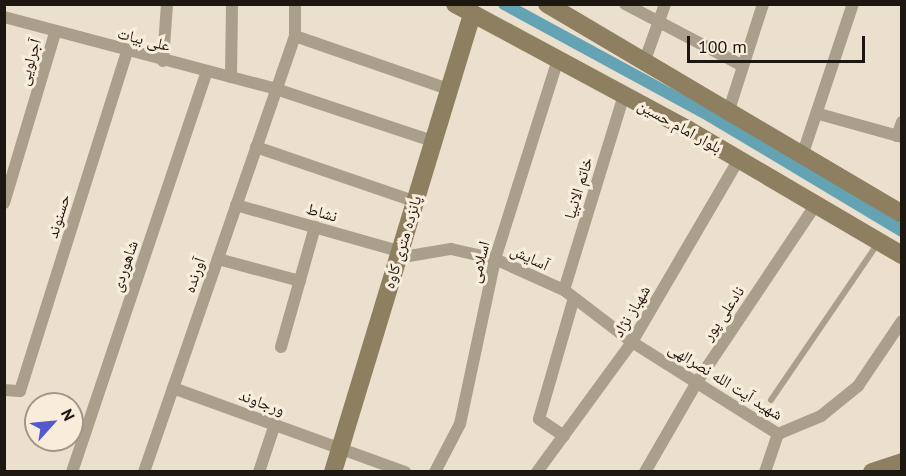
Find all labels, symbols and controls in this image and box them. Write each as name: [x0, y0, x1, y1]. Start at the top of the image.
street label: علی بیات: [116, 23, 172, 55]
scale bar: [690, 24, 868, 62]
text: 100 m: [698, 35, 747, 58]
street label: آجرلویی: [13, 36, 45, 88]
street label: بلوار امام حسین: [635, 95, 725, 157]
street label: خاتم الانبیا: [560, 155, 596, 221]
street label: حسنوند: [42, 192, 74, 240]
street label: پانزده متری کاوه: [379, 193, 425, 291]
street label: نشاط: [304, 198, 340, 226]
street label: شاهوردی: [106, 238, 142, 294]
street label: اسلامی: [465, 239, 493, 285]
street label: آسایش: [508, 240, 552, 274]
street label: آورنده: [179, 255, 209, 295]
street label: شهباز نژاد: [608, 282, 654, 340]
street label: نادعلی پور: [698, 282, 748, 344]
street label: شهید آیت الله نصرالهی: [665, 338, 787, 424]
street label: ورجاوند: [236, 385, 288, 419]
north arrow: [24, 392, 84, 452]
text: N: [57, 406, 80, 424]

